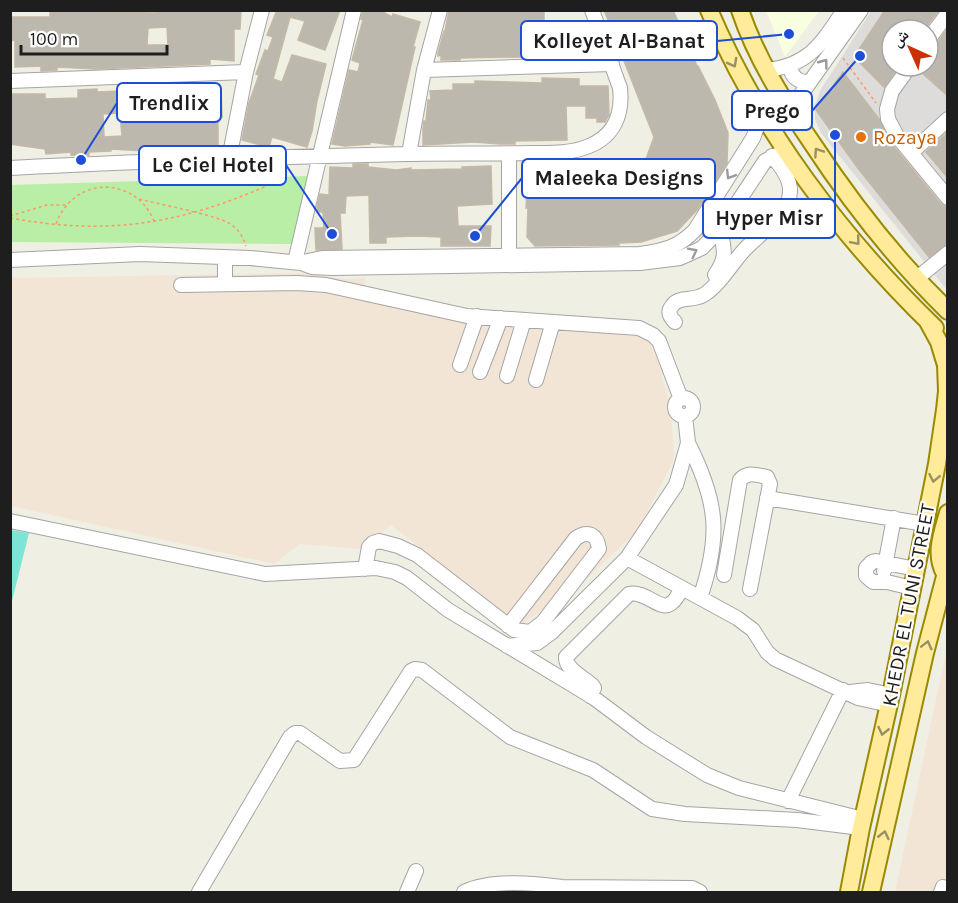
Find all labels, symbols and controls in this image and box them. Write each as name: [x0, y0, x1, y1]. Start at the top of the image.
scale bar: [21, 18, 166, 56]
north arrow: [880, 18, 940, 78]
callout: Kolleyet Al-Banat: [521, 21, 717, 60]
text: ش: [887, 25, 912, 50]
text: 100 m: [30, 28, 78, 50]
text: Kolleyet Al-Banat: [533, 29, 705, 53]
one-way arrow: [726, 57, 738, 68]
one-way arrow: [817, 59, 828, 70]
callout: Trendlix: [117, 83, 221, 122]
text: Trendlix: [129, 91, 209, 115]
callout: Prego: [732, 91, 812, 130]
text: Prego: [744, 99, 800, 123]
place label: Rozaya: [873, 126, 937, 149]
marker: Rozaya: [854, 130, 868, 144]
callout: Le Ciel Hotel: [139, 146, 286, 185]
one-way arrow: [813, 148, 825, 158]
text: Le Ciel Hotel: [152, 153, 274, 177]
callout: Maleeka Designs: [522, 159, 715, 198]
text: Maleeka Designs: [534, 166, 704, 190]
one-way arrow: [725, 169, 737, 179]
callout: Hyper Misr: [703, 199, 835, 238]
text: Hyper Misr: [715, 206, 823, 230]
one-way arrow: [848, 234, 859, 245]
one-way arrow: [687, 248, 697, 259]
one-way arrow: [928, 473, 941, 483]
street label: KHEDR EL TUNI STREET: [878, 502, 939, 709]
one-way arrow: [919, 640, 932, 650]
one-way arrow: [877, 726, 890, 736]
one-way arrow: [877, 831, 890, 841]

